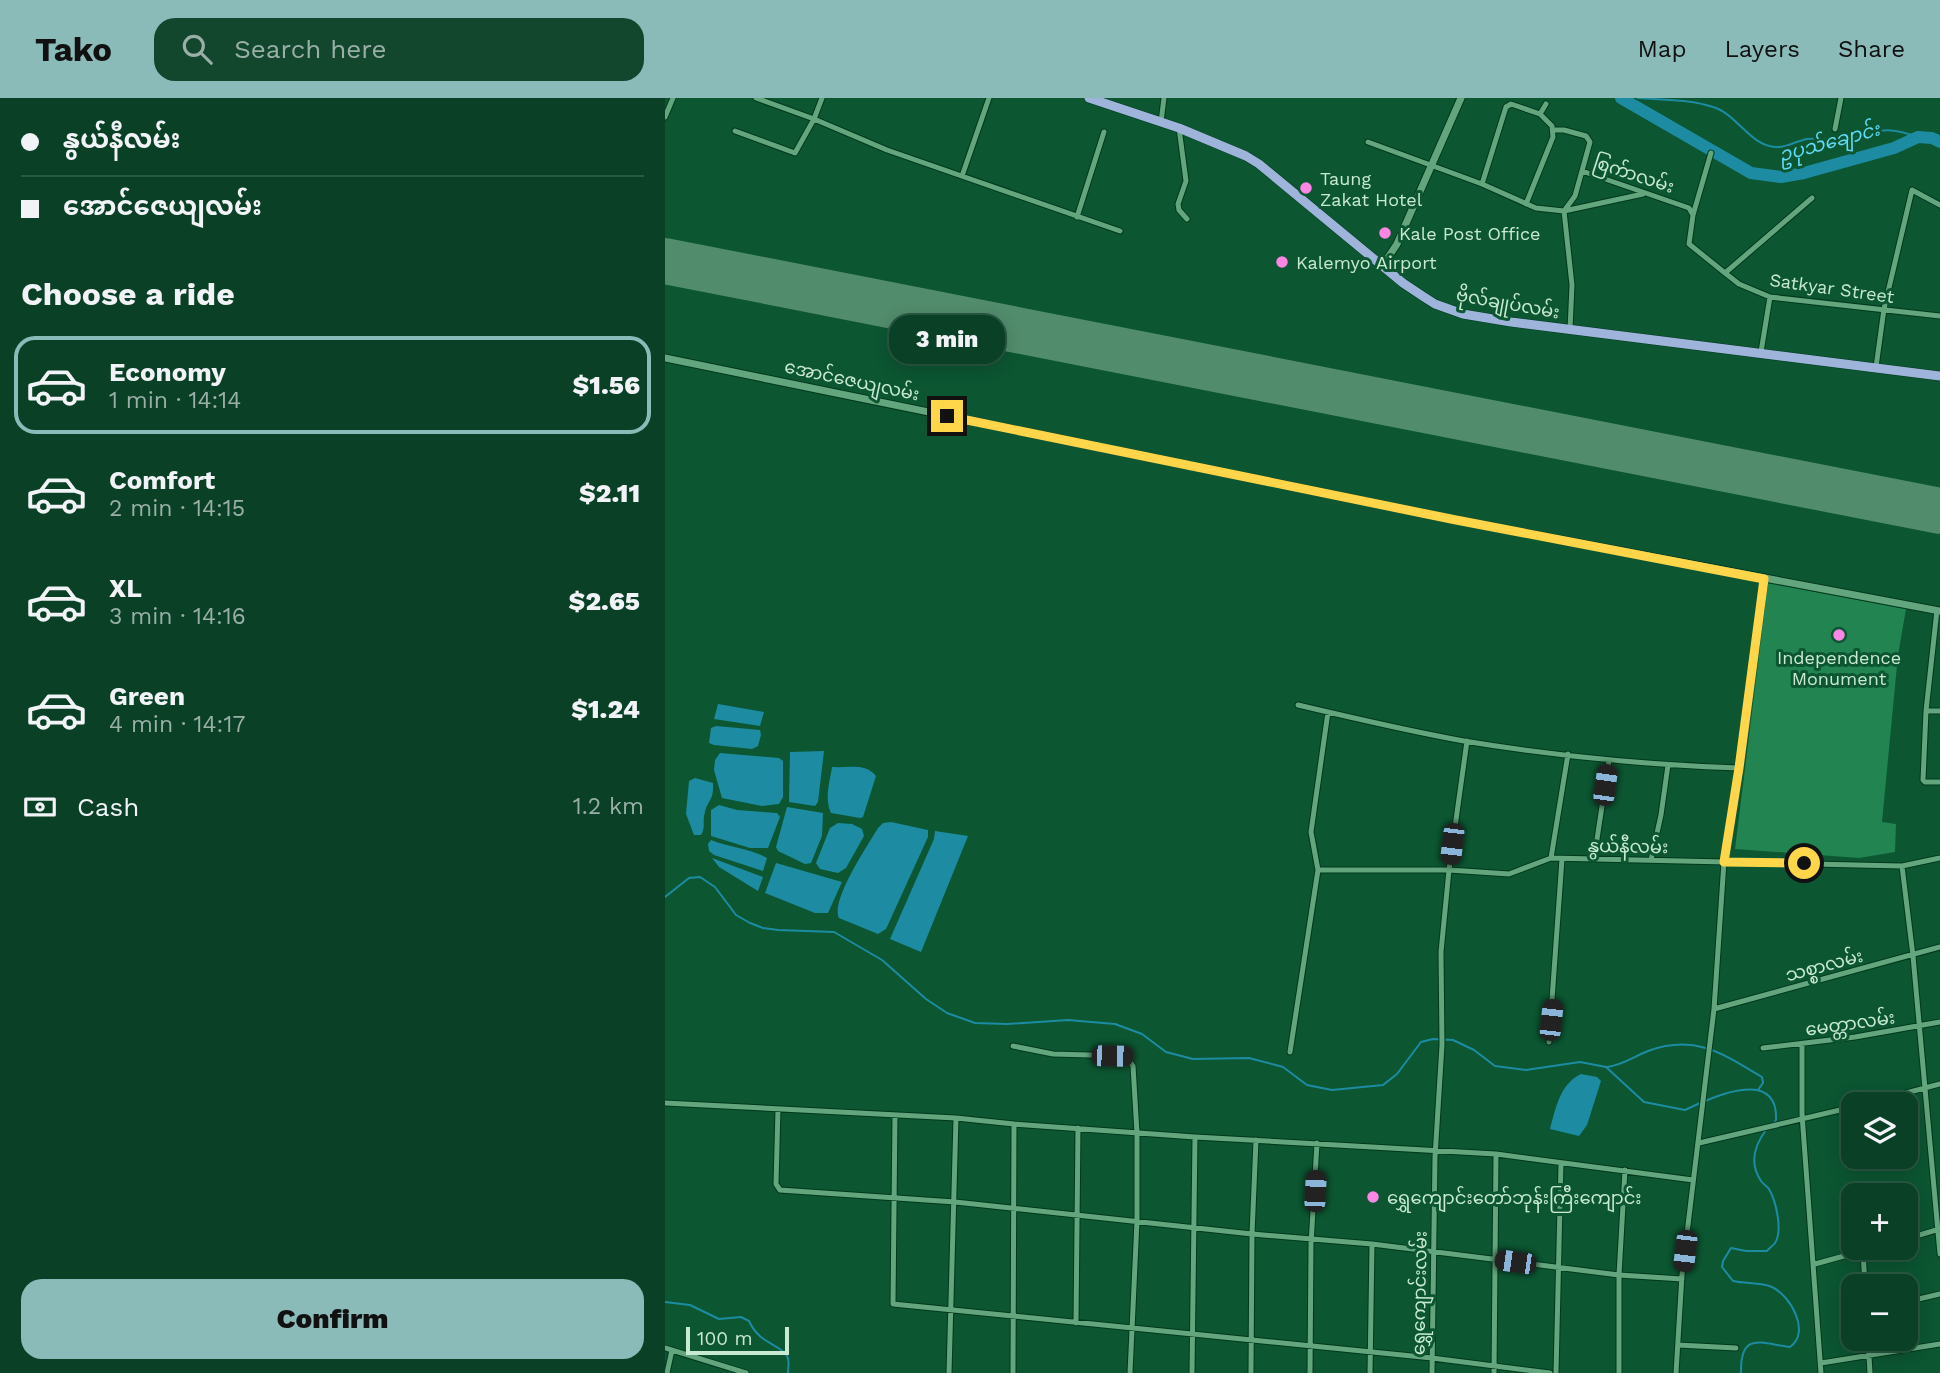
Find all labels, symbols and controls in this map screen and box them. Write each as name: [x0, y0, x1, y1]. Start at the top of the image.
search box: [154, 18, 644, 81]
text: Tako: [35, 30, 112, 69]
icon: search: [178, 30, 216, 68]
text: Search here: [234, 34, 387, 64]
text: Map: [1638, 35, 1686, 63]
text: Layers: [1724, 35, 1800, 63]
text: Share: [1838, 35, 1905, 63]
water label: ဥပုသ်ချောင်း: [1775, 115, 1885, 170]
text: နွယ်နီလမ်း: [63, 124, 181, 154]
street label: စြက်ာလမ်း: [1590, 149, 1677, 202]
place label: Taung Zakat Hotel: [1320, 168, 1423, 210]
marker: Taung Zakat Hotel: [1298, 180, 1314, 196]
text: အောင်ဇေယျလမ်း: [63, 191, 262, 221]
place label: Kale Post Office: [1399, 223, 1540, 244]
marker: Kale Post Office: [1377, 225, 1393, 241]
place label: Kalemyo Airport: [1296, 252, 1437, 273]
marker: Kalemyo Airport: [1274, 254, 1290, 270]
street label: Satkyar Street: [1768, 269, 1896, 307]
text: Choose a ride: [21, 275, 235, 313]
street label: ဗိုလ်ချုပ်လမ်း: [1454, 281, 1562, 327]
callout: 3 min: [889, 314, 1005, 364]
text: 3 min: [916, 326, 978, 353]
icon: car: [25, 354, 88, 417]
street label: အောင်ဇေယျလမ်း: [782, 354, 922, 409]
text: Economy: [109, 357, 226, 387]
text: $1.56: [573, 370, 640, 400]
text: 1 min · 14:14: [109, 387, 241, 414]
route end: [931, 400, 963, 432]
icon: car: [25, 462, 88, 525]
text: Comfort: [109, 465, 215, 495]
text: $2.11: [579, 478, 640, 508]
text: 2 min · 14:15: [109, 495, 245, 522]
icon: car: [25, 570, 88, 633]
text: XL: [109, 573, 142, 603]
text: $2.65: [569, 586, 640, 616]
text: 3 min · 14:16: [109, 603, 246, 630]
marker: Independence Monument: [1831, 627, 1847, 643]
place label: Independence Monument: [1777, 647, 1901, 689]
icon: car: [25, 678, 88, 741]
text: Green: [109, 681, 185, 711]
text: $1.24: [571, 694, 640, 724]
text: 4 min · 14:17: [109, 711, 245, 738]
car: [1592, 763, 1619, 807]
icon: cash: [21, 788, 59, 826]
text: Cash: [77, 792, 139, 822]
text: 1.2 km: [573, 793, 644, 820]
car: [1440, 822, 1465, 866]
street label: နွယ်နီလမ်း: [1587, 832, 1669, 862]
route start: [1788, 847, 1820, 879]
street label: သစ္စာလမ်း: [1782, 943, 1866, 991]
car: [1539, 998, 1564, 1042]
street label: မေတ္တာလမ်း: [1804, 1004, 1897, 1045]
car: [1091, 1045, 1134, 1067]
map controls: [1841, 1092, 1918, 1351]
button: layers: [1841, 1092, 1918, 1169]
car: [1304, 1169, 1327, 1213]
button: +: [1841, 1183, 1918, 1260]
place label: ရွှေကျောင်းတော်ဘုန်းကြီးကျောင်း: [1387, 1184, 1642, 1213]
marker: ရွှေကျောင်းတော်ဘုန်းကြီးကျောင်း: [1365, 1189, 1381, 1205]
car: [1673, 1229, 1698, 1273]
street label: ရွှေကျောင်းလမ်း: [1405, 1231, 1436, 1355]
car: [1493, 1249, 1538, 1275]
button: −: [1841, 1274, 1918, 1351]
button: Confirm: [21, 1279, 644, 1359]
scale bar: [686, 1324, 789, 1356]
text: 100 m: [697, 1327, 753, 1350]

